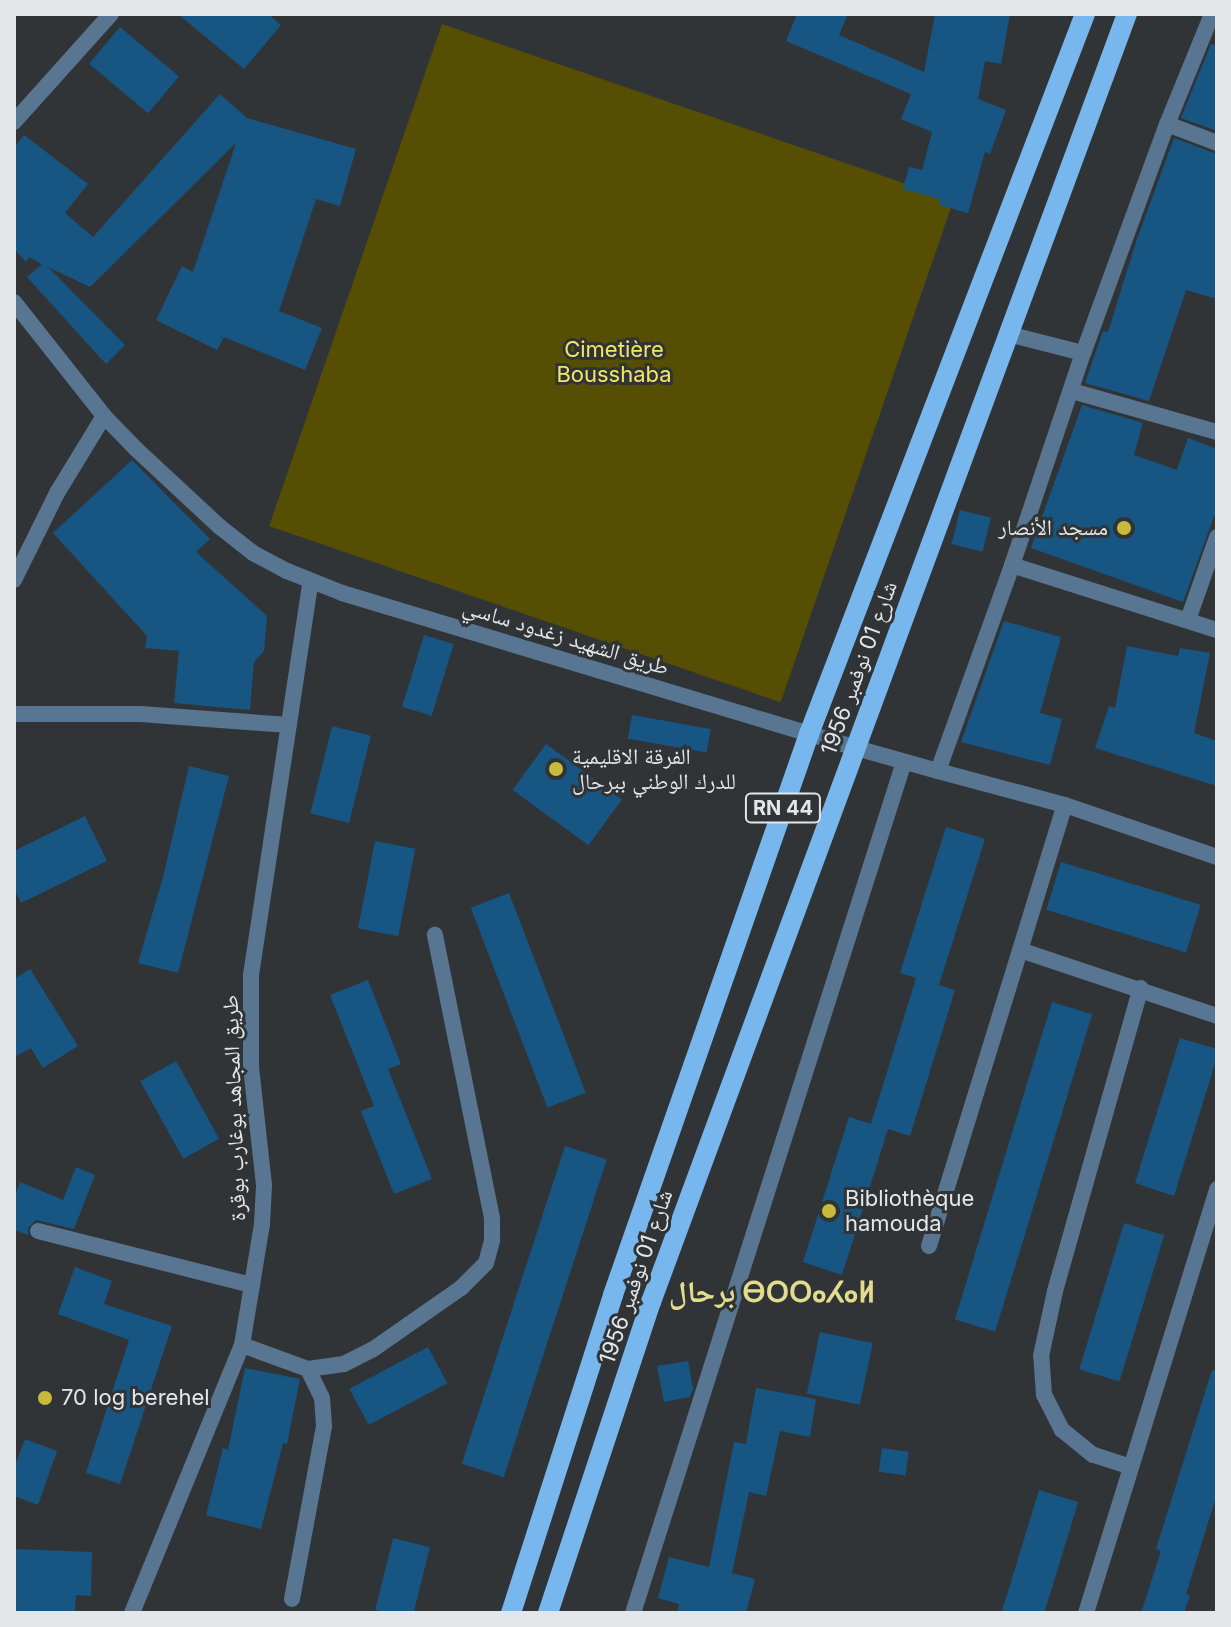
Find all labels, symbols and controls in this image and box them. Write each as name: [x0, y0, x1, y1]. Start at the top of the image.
park label: Cimetière Bousshaba: [556, 336, 672, 388]
place label: مسجد الأنصار: [998, 515, 1108, 541]
marker: مسجد الأنصار: [1115, 519, 1133, 537]
street label: شارع 01 نوفمبر 1956: [815, 578, 903, 758]
street label: طريق الشهيد زغدود ساسي: [460, 593, 672, 681]
place label: الفرقة الاقليمية للدرك الوطني ببرحال: [572, 743, 736, 794]
marker: الفرقة الاقليمية للدرك الوطني ببرحال: [547, 760, 565, 778]
road number: RN 44: [743, 792, 823, 824]
street label: طريق المجاهد بوغارب بوقرة: [217, 994, 251, 1222]
place label: Bibliothèque hamouda: [845, 1185, 974, 1236]
street label: شارع 01 نوفمبر 1956: [594, 1186, 678, 1368]
marker: Bibliothèque hamouda: [820, 1202, 838, 1220]
district label: برحال ⴱⵔⵔⴰⵃⴰⵍ: [669, 1273, 875, 1309]
place label: 70 log berehel: [61, 1385, 210, 1411]
marker: 70 log berehel: [36, 1389, 54, 1407]

